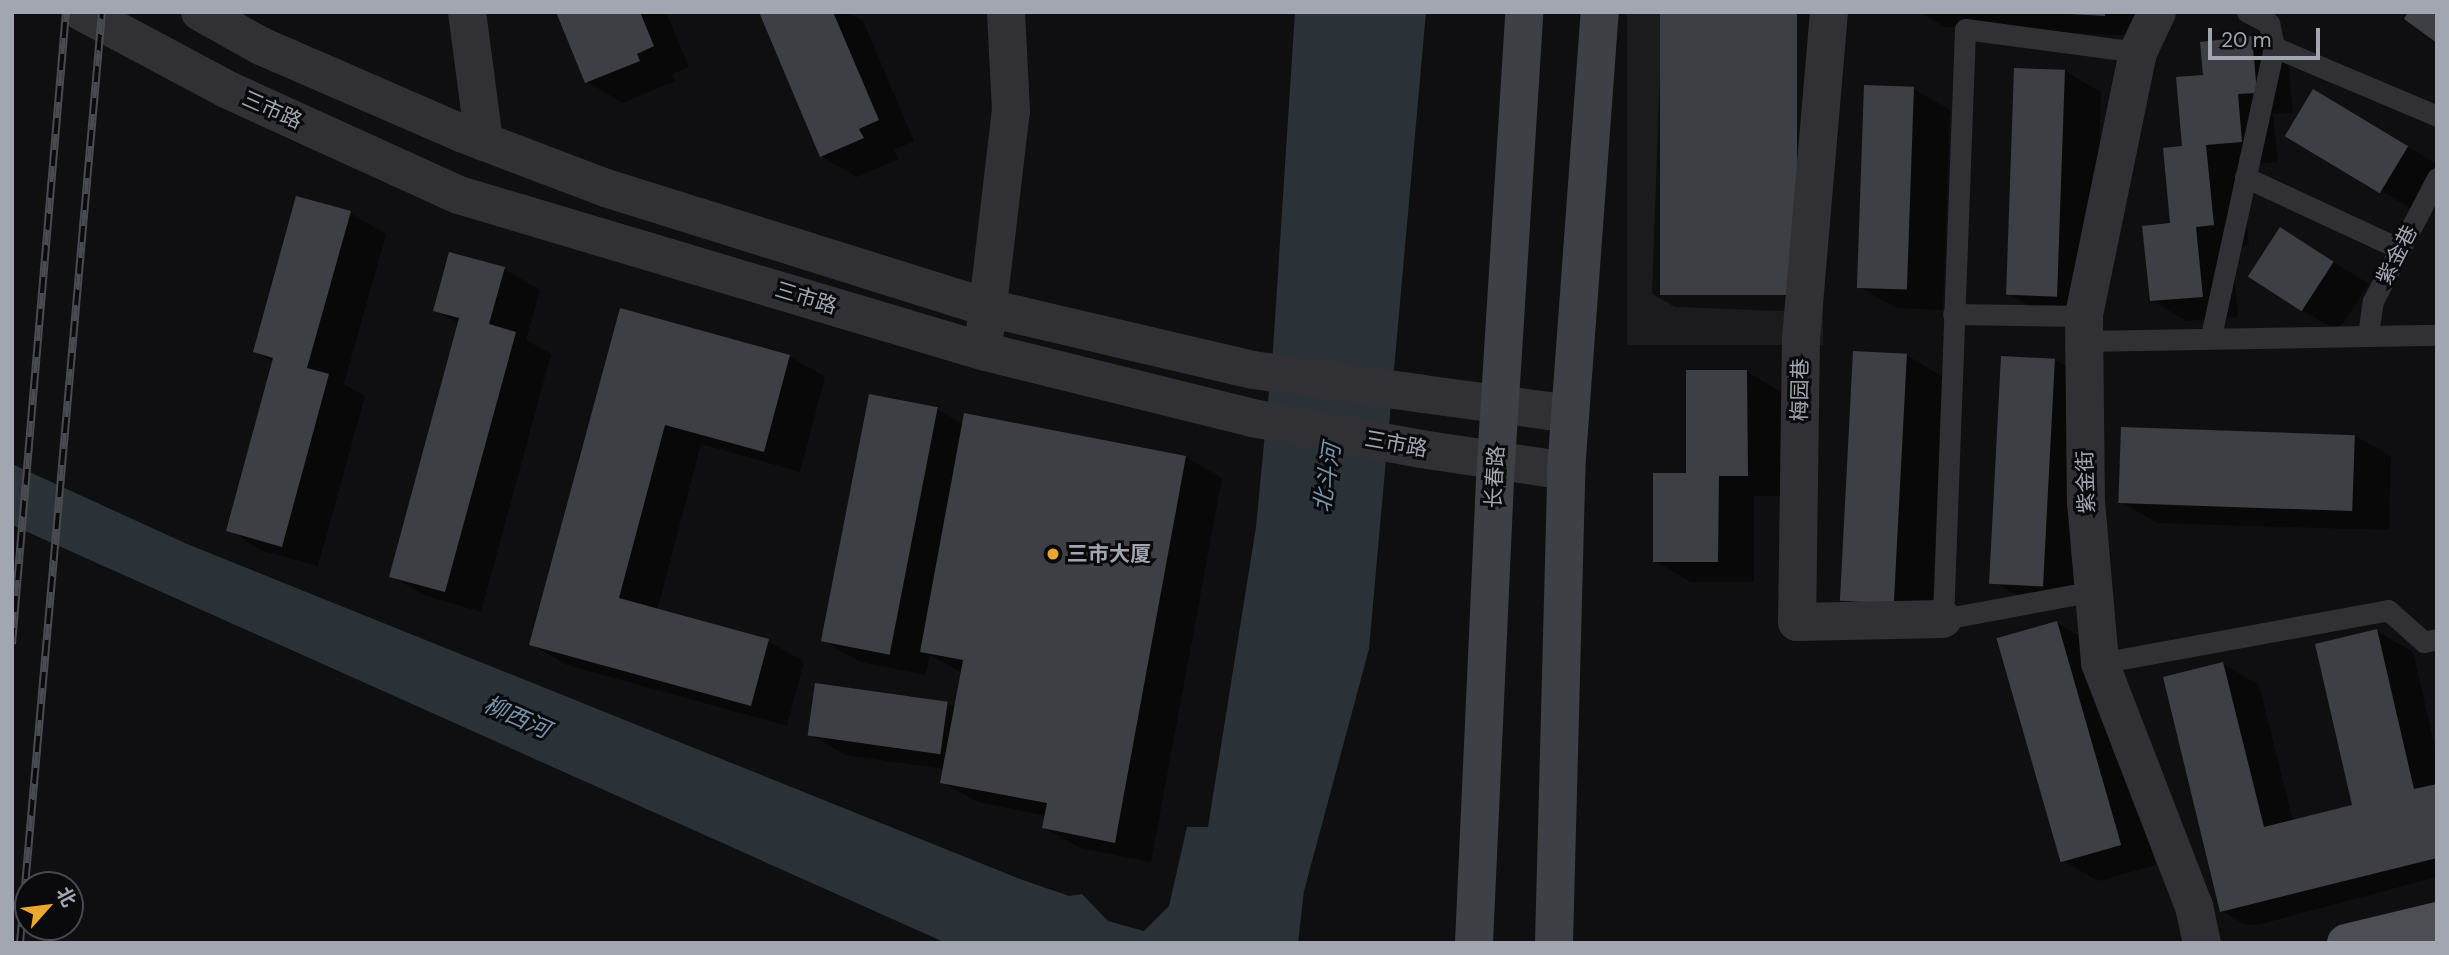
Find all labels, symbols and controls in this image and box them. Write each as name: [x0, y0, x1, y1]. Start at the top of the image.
scale bar: [2211, 14, 2323, 58]
text: 20 m: [2221, 26, 2272, 54]
street label: 三市路: [238, 86, 306, 134]
street label: 紫金巷: [2371, 221, 2423, 289]
street label: 三市路: [772, 277, 840, 319]
street label: 梅园巷: [1787, 358, 1813, 422]
street label: 三市路: [1363, 426, 1429, 462]
water label: 北斗河: [1308, 442, 1346, 514]
street label: 长春路: [1481, 445, 1509, 509]
street label: 紫金街: [2072, 450, 2100, 514]
place label: 三市大厦: [1067, 541, 1151, 567]
marker: 三市大厦: [1045, 546, 1061, 562]
water label: 柳西河: [480, 690, 554, 744]
north arrow: [14, 871, 84, 941]
text: 北: [51, 883, 82, 911]

